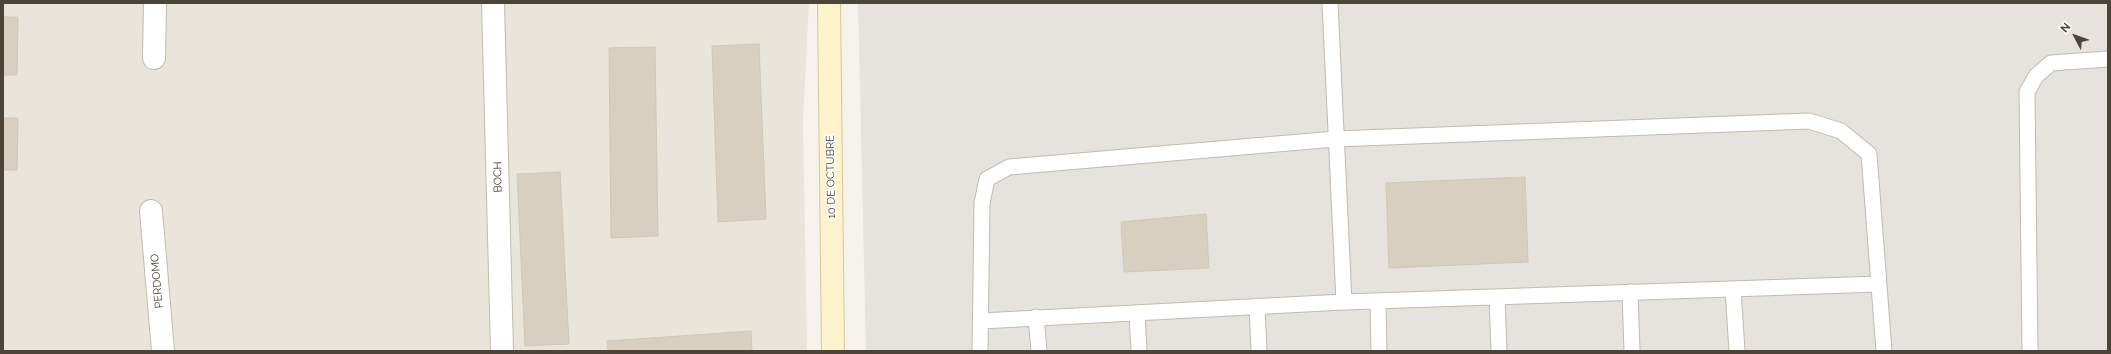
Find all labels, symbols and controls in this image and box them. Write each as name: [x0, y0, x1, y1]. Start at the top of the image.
north arrow: [2055, 16, 2095, 56]
text: N: [2058, 20, 2073, 35]
street label: 10 DE OCTUBRE: [824, 135, 838, 219]
street label: BOCH: [491, 161, 505, 193]
street label: PERDOMO: [148, 253, 166, 309]

